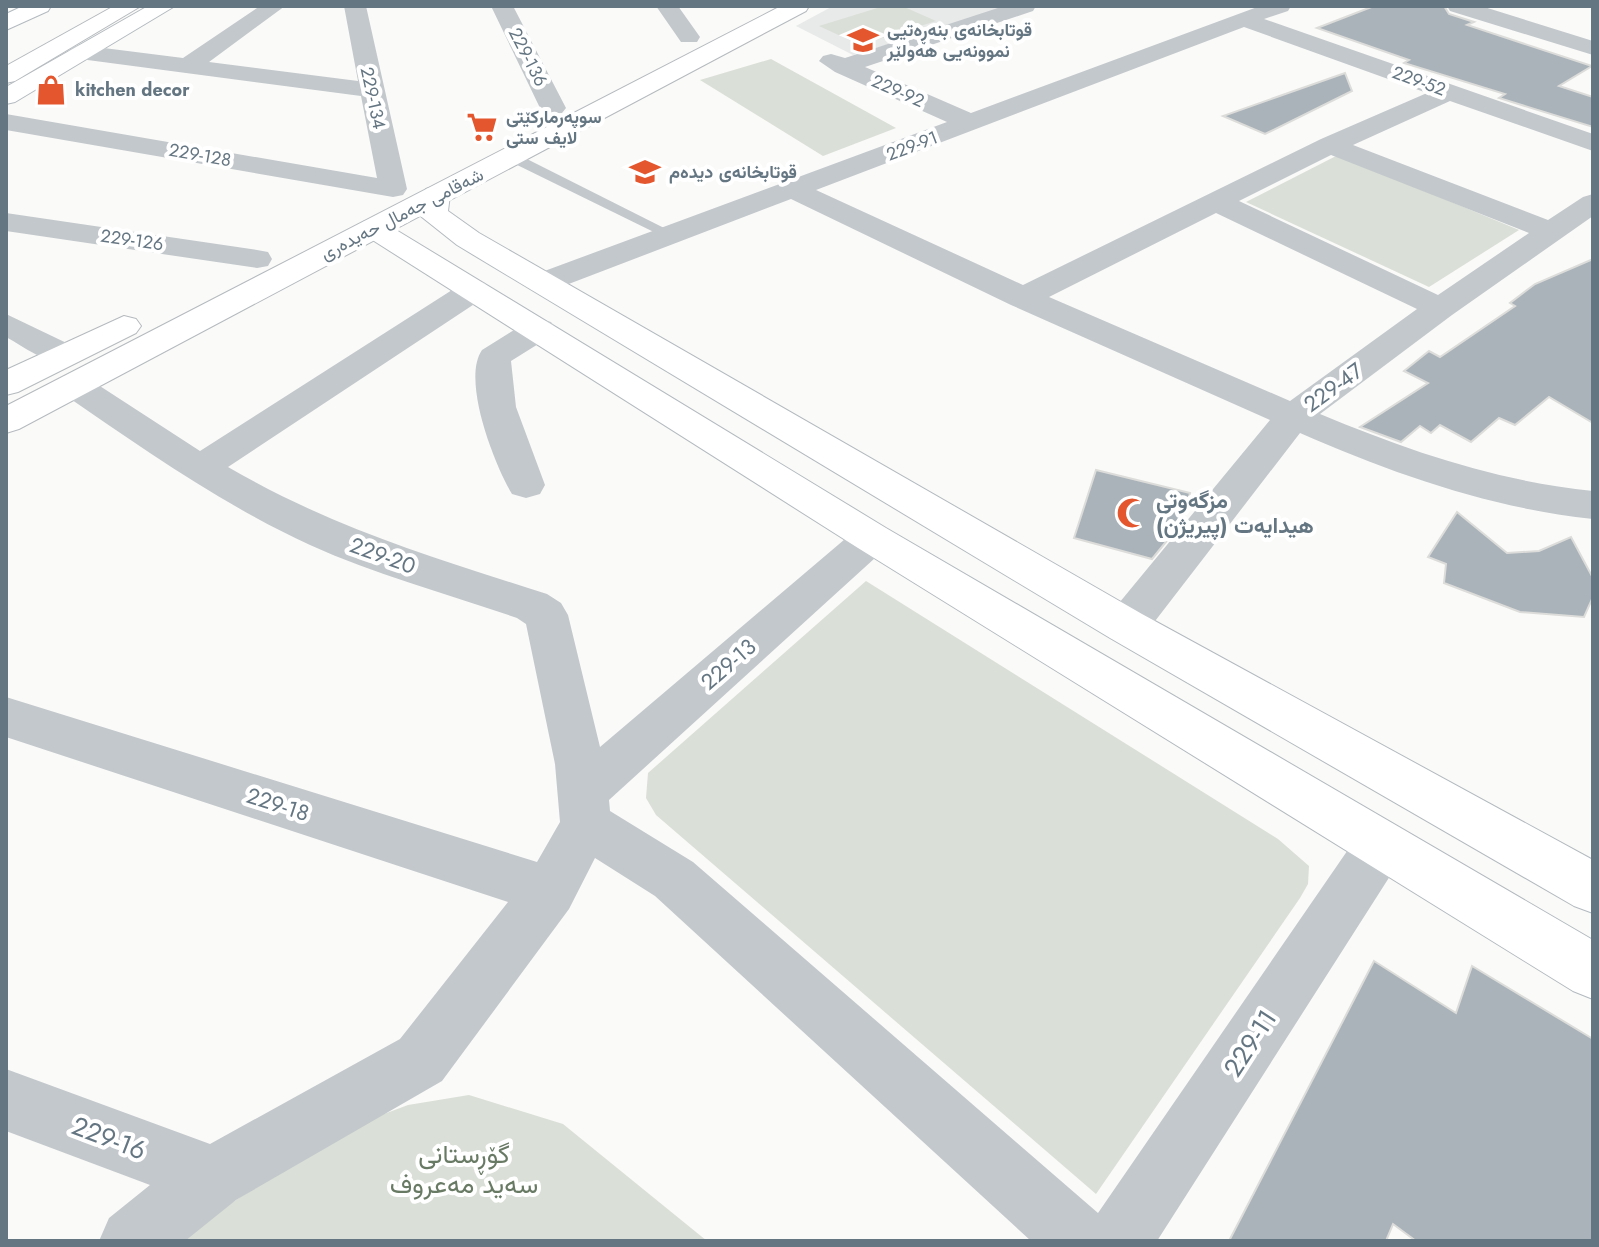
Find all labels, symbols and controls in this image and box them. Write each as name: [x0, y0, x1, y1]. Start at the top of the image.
place label: قوتابخانەی بنەڕەتیی نموونەیی هەولێر: [886, 17, 1032, 64]
street label: 229-136: [502, 23, 554, 91]
school or university icon: قوتابخانەی بنەڕەتیی نموونەیی هەولێر: [846, 23, 880, 57]
street label: 229-52: [1389, 59, 1449, 103]
street label: 229-134: [354, 64, 392, 132]
street label: 229-92: [867, 68, 929, 114]
shop icon: kitchen decor: [34, 73, 68, 107]
place label: kitchen decor: [75, 77, 190, 103]
place label: سوپەرمارکێتی لایف ستی: [506, 104, 602, 151]
supermarket icon: سوپەرمارکێتی لایف ستی: [465, 110, 499, 144]
street label: 229-91: [883, 124, 941, 168]
street label: 229-128: [167, 137, 233, 173]
school or university icon: قوتابخانەی دیدەم: [628, 155, 662, 189]
place label: قوتابخانەی دیدەم: [669, 159, 797, 185]
street label: شەقامی جەمال حەیدەری: [316, 162, 488, 266]
street label: 229-126: [99, 223, 165, 257]
street label: 229-47: [1297, 354, 1370, 420]
place label: مزگه‌وتی هیدایه‌ت (پیریژن): [1156, 484, 1314, 541]
mosque icon: مزگه‌وتی هیدایه‌ت (پیریژن): [1115, 496, 1149, 530]
street label: 229-20: [346, 528, 420, 582]
street label: 229-13: [693, 631, 763, 697]
street label: 229-18: [243, 779, 313, 829]
street label: 229-11: [1214, 1002, 1286, 1084]
street label: 229-16: [66, 1107, 152, 1169]
park label: گۆڕستانی سەید مەعروف: [390, 1135, 538, 1203]

